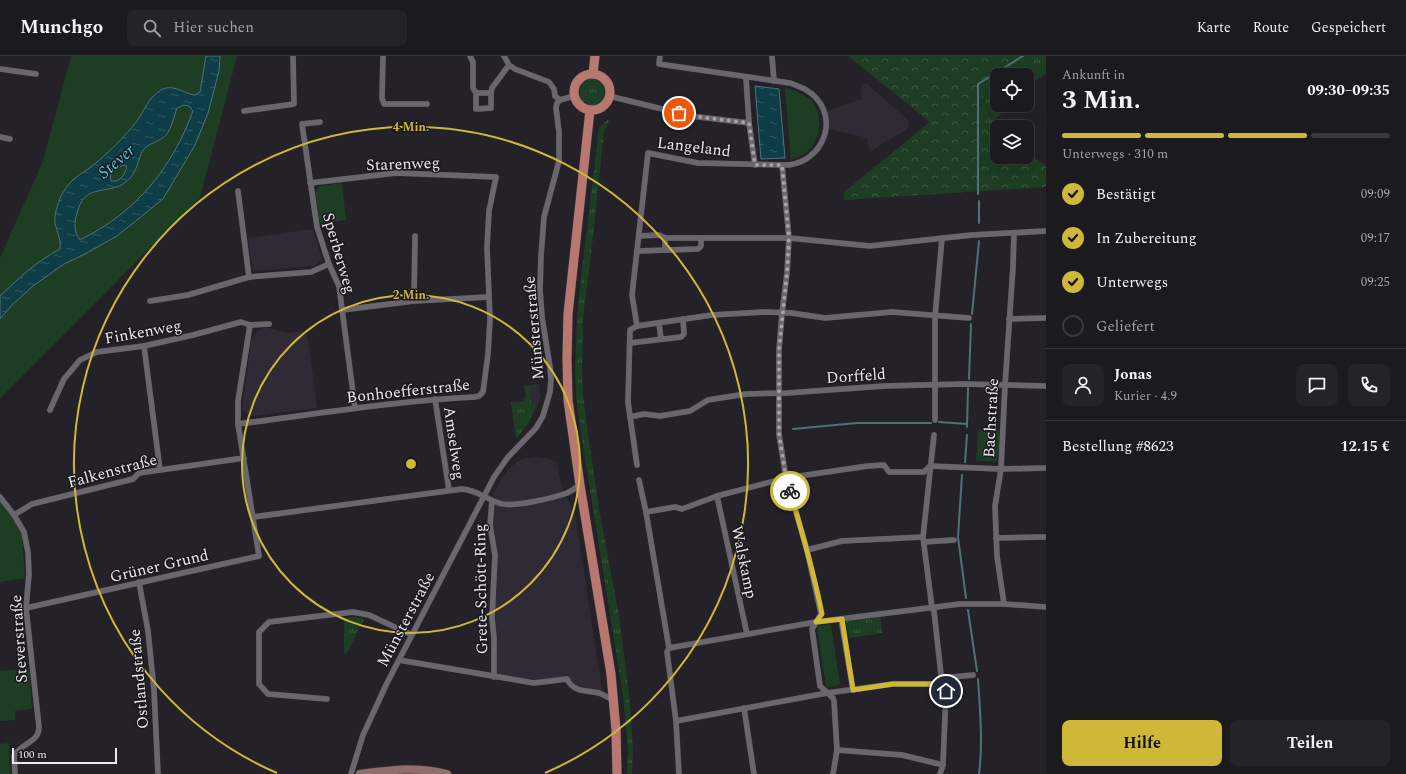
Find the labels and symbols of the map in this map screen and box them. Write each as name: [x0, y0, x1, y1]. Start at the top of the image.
pin: [662, 96, 696, 130]
text: 4 Min.: [393, 118, 429, 137]
street label: Langeland: [656, 131, 732, 163]
water label: Stever: [92, 138, 141, 185]
street label: Starenweg: [366, 151, 440, 177]
street label: Sperberweg: [316, 210, 362, 297]
street label: Münsterstraße: [517, 275, 551, 381]
text: 2 Min.: [393, 286, 429, 305]
street label: Finkenweg: [103, 313, 184, 351]
street label: Dorffeld: [825, 362, 887, 390]
street label: Bonhoefferstraße: [345, 373, 471, 409]
street label: Bachstraße: [977, 378, 1005, 458]
street label: Amselweg: [437, 405, 471, 481]
street label: Falkenstraße: [65, 447, 160, 494]
centre of rings: [404, 457, 418, 471]
courier: [770, 471, 810, 511]
street label: Grete-Schött-Ring: [468, 523, 494, 655]
street label: Walskamp: [725, 523, 763, 601]
street label: Grüner Grund: [107, 543, 211, 589]
street label: Münsterstraße: [371, 568, 441, 671]
street label: Steverstraße: [4, 594, 34, 684]
street label: Ostlandstraße: [123, 628, 155, 730]
pin: [929, 674, 963, 708]
scale bar: [12, 746, 117, 765]

